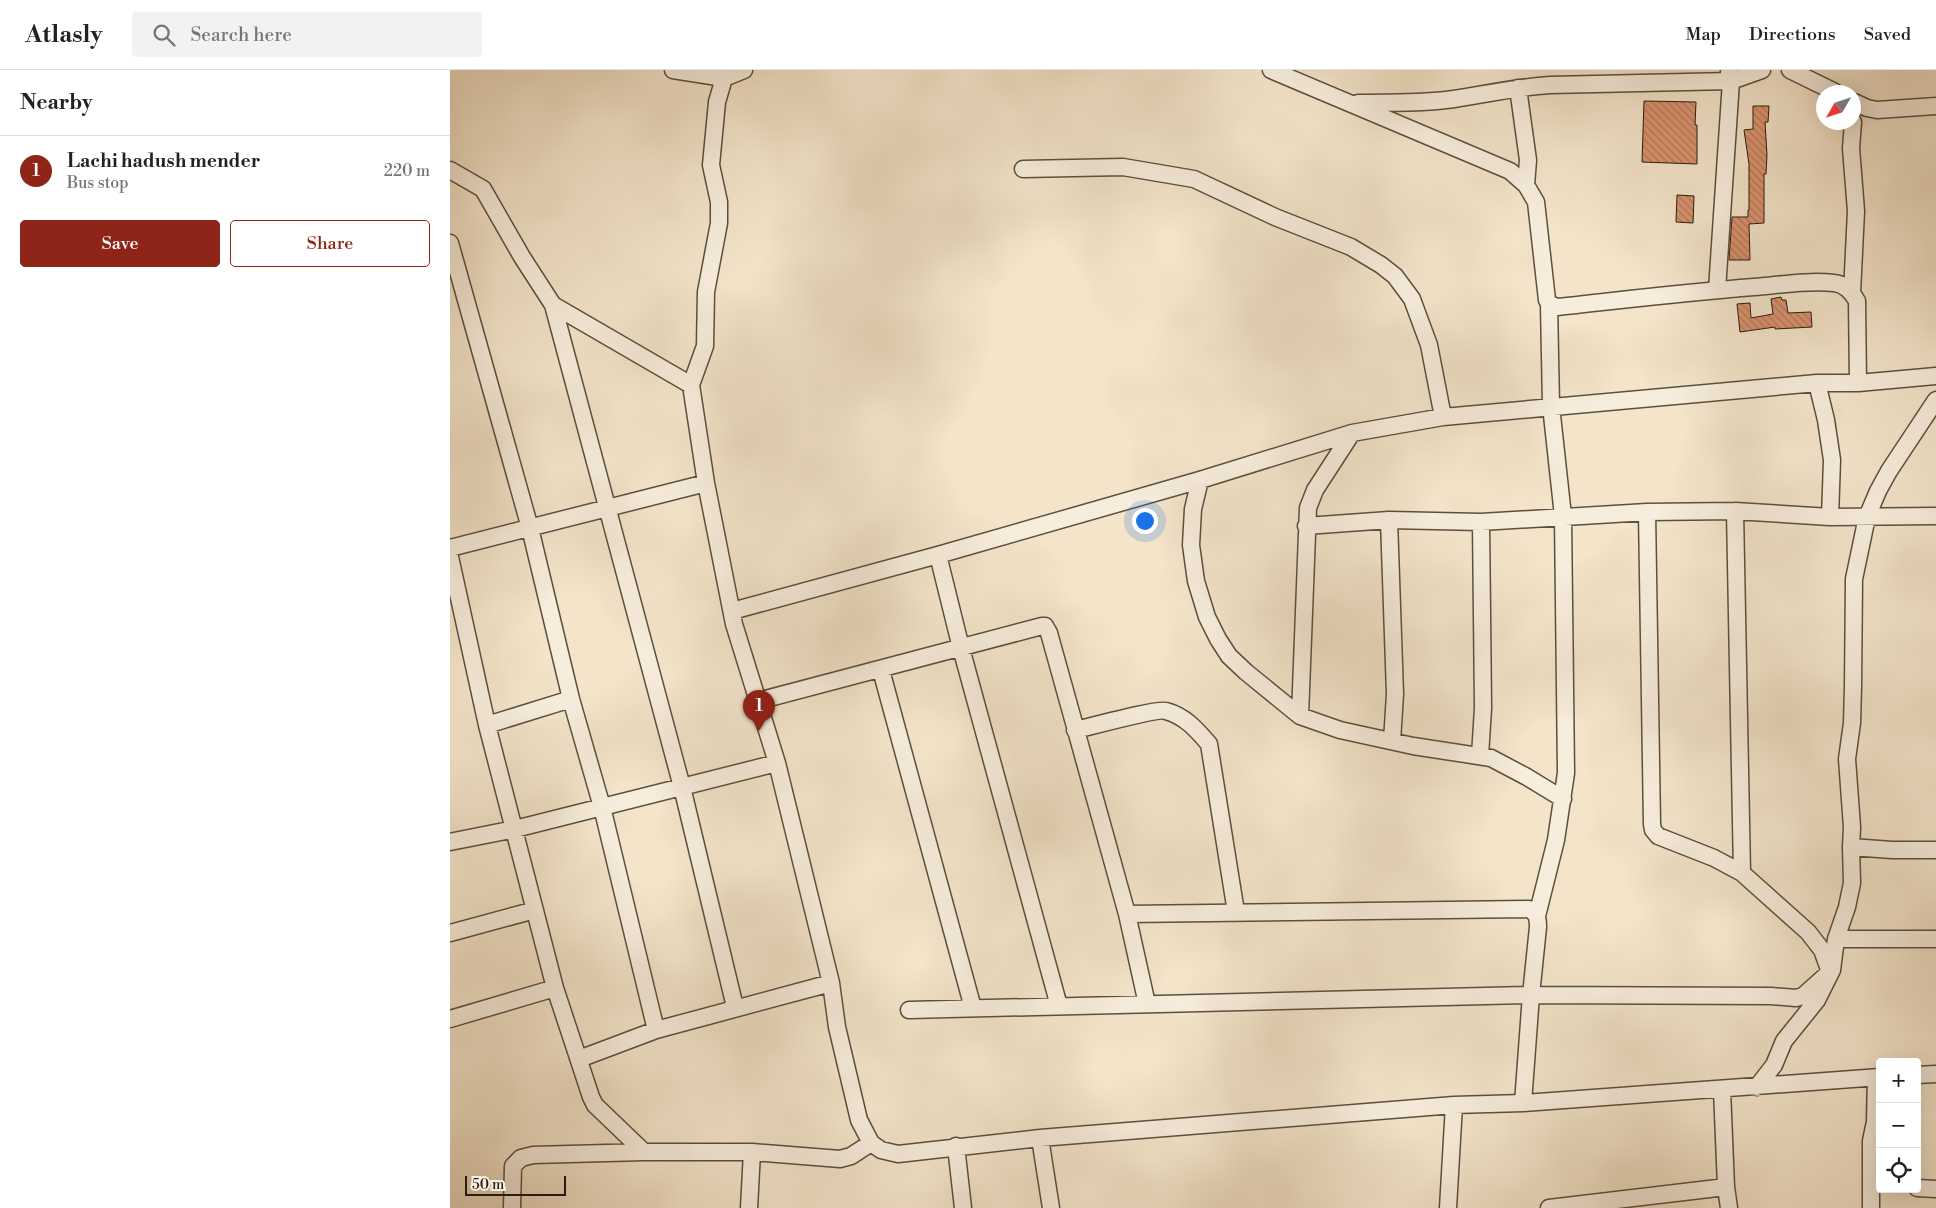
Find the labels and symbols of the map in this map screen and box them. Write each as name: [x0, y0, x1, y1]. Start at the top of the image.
north arrow: [1816, 85, 1861, 130]
your location: [1132, 508, 1158, 534]
pin: 1: [743, 690, 775, 731]
scale bar: [465, 1173, 566, 1196]

